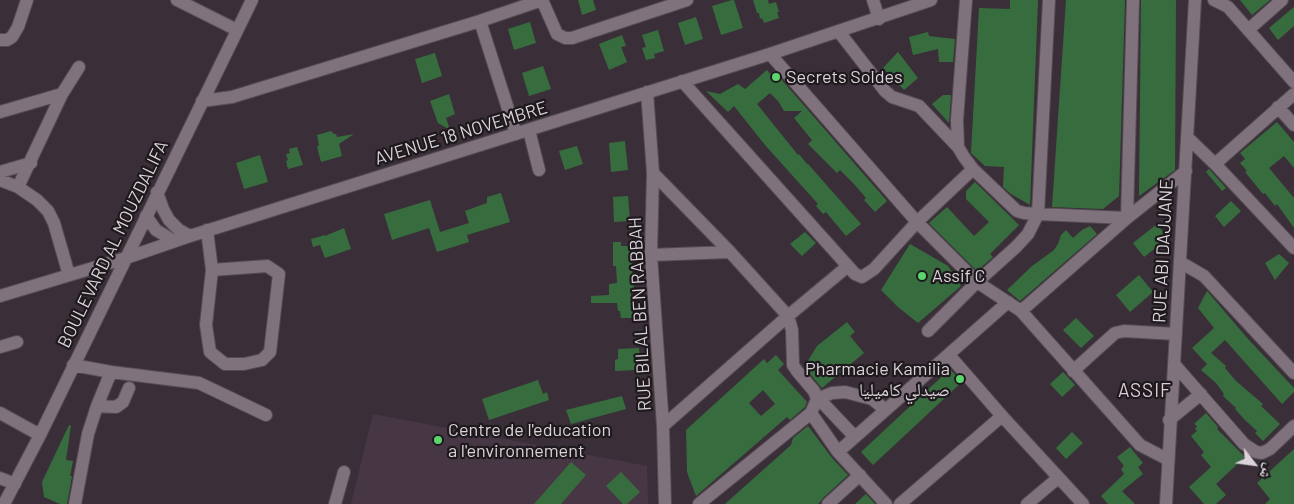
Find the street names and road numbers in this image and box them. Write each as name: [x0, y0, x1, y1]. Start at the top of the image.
street label: AVENUE 18 NOVEMBRE: [372, 96, 550, 170]
street label: BOULEVARD AL MOUZDALIFA: [53, 137, 173, 351]
street label: RUE ABI DAJJANE: [1148, 179, 1178, 323]
street label: RUE BILAL BEN RABBAH: [624, 216, 656, 412]

